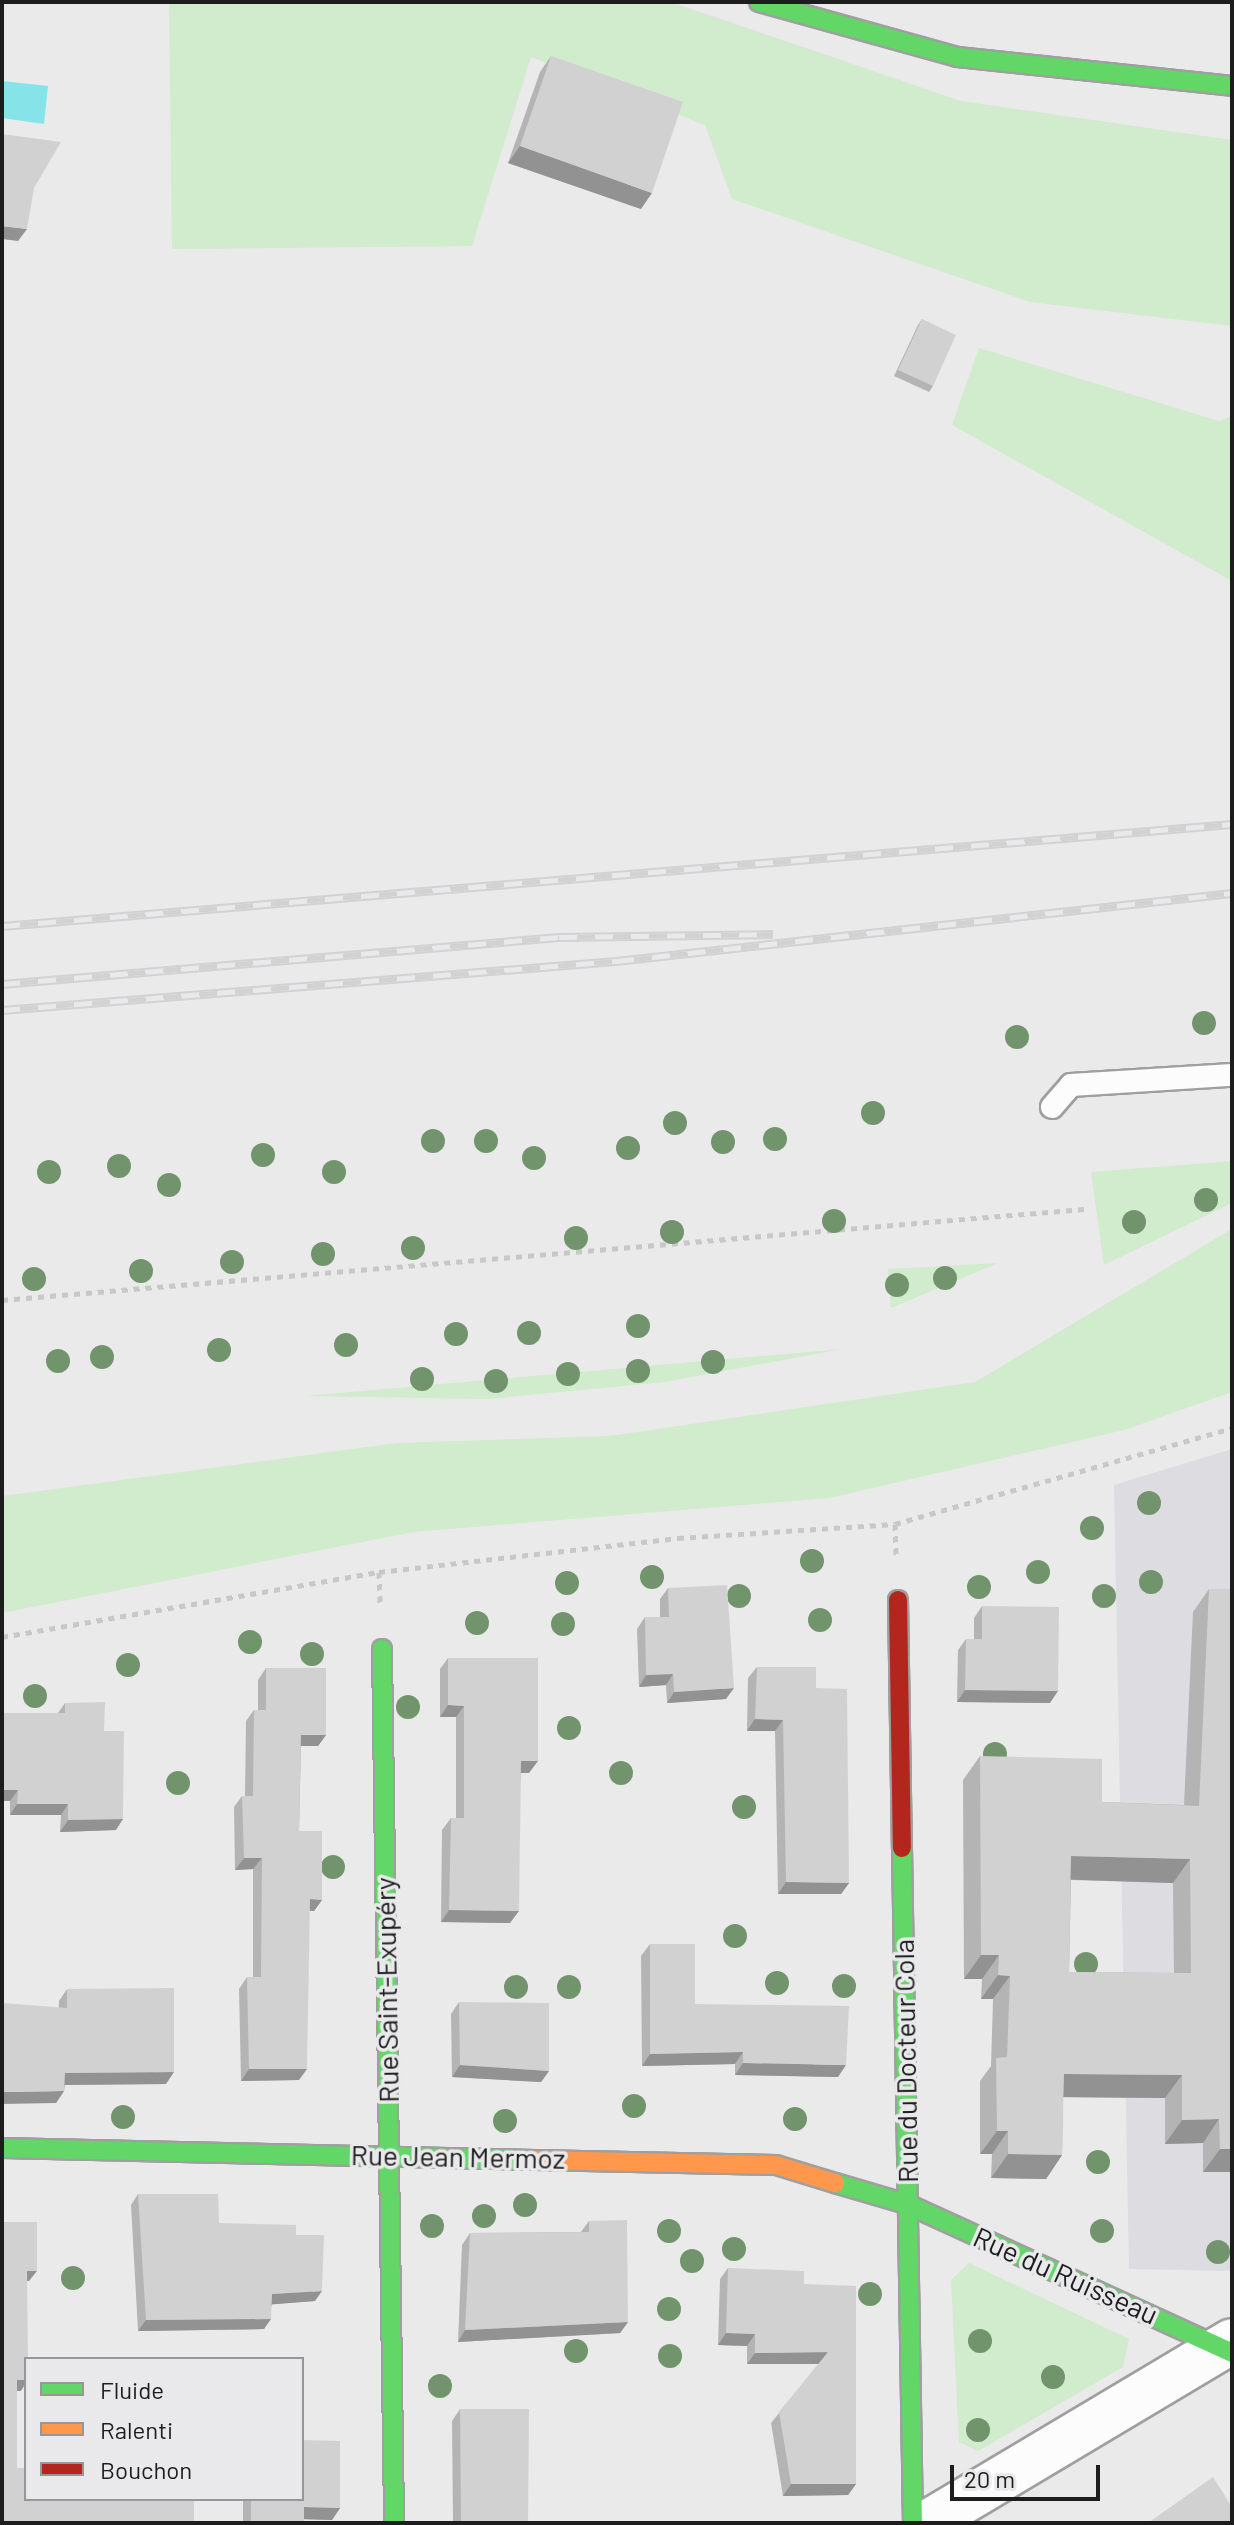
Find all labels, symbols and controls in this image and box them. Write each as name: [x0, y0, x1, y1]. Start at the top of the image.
street label: Rue Saint-Exupéry: [367, 1877, 405, 2103]
street label: Rue du Docteur Cola: [886, 1939, 924, 2183]
street label: Rue Jean Mermoz: [351, 2137, 565, 2175]
street label: Rue du Ruisseau: [969, 2219, 1163, 2331]
legend: [24, 2357, 304, 2501]
text: Fluide: [100, 2375, 164, 2404]
text: Ralenti: [100, 2415, 173, 2444]
scale bar: [954, 2449, 1104, 2499]
text: Bouchon: [100, 2455, 192, 2484]
text: 20 m: [964, 2464, 1015, 2493]

